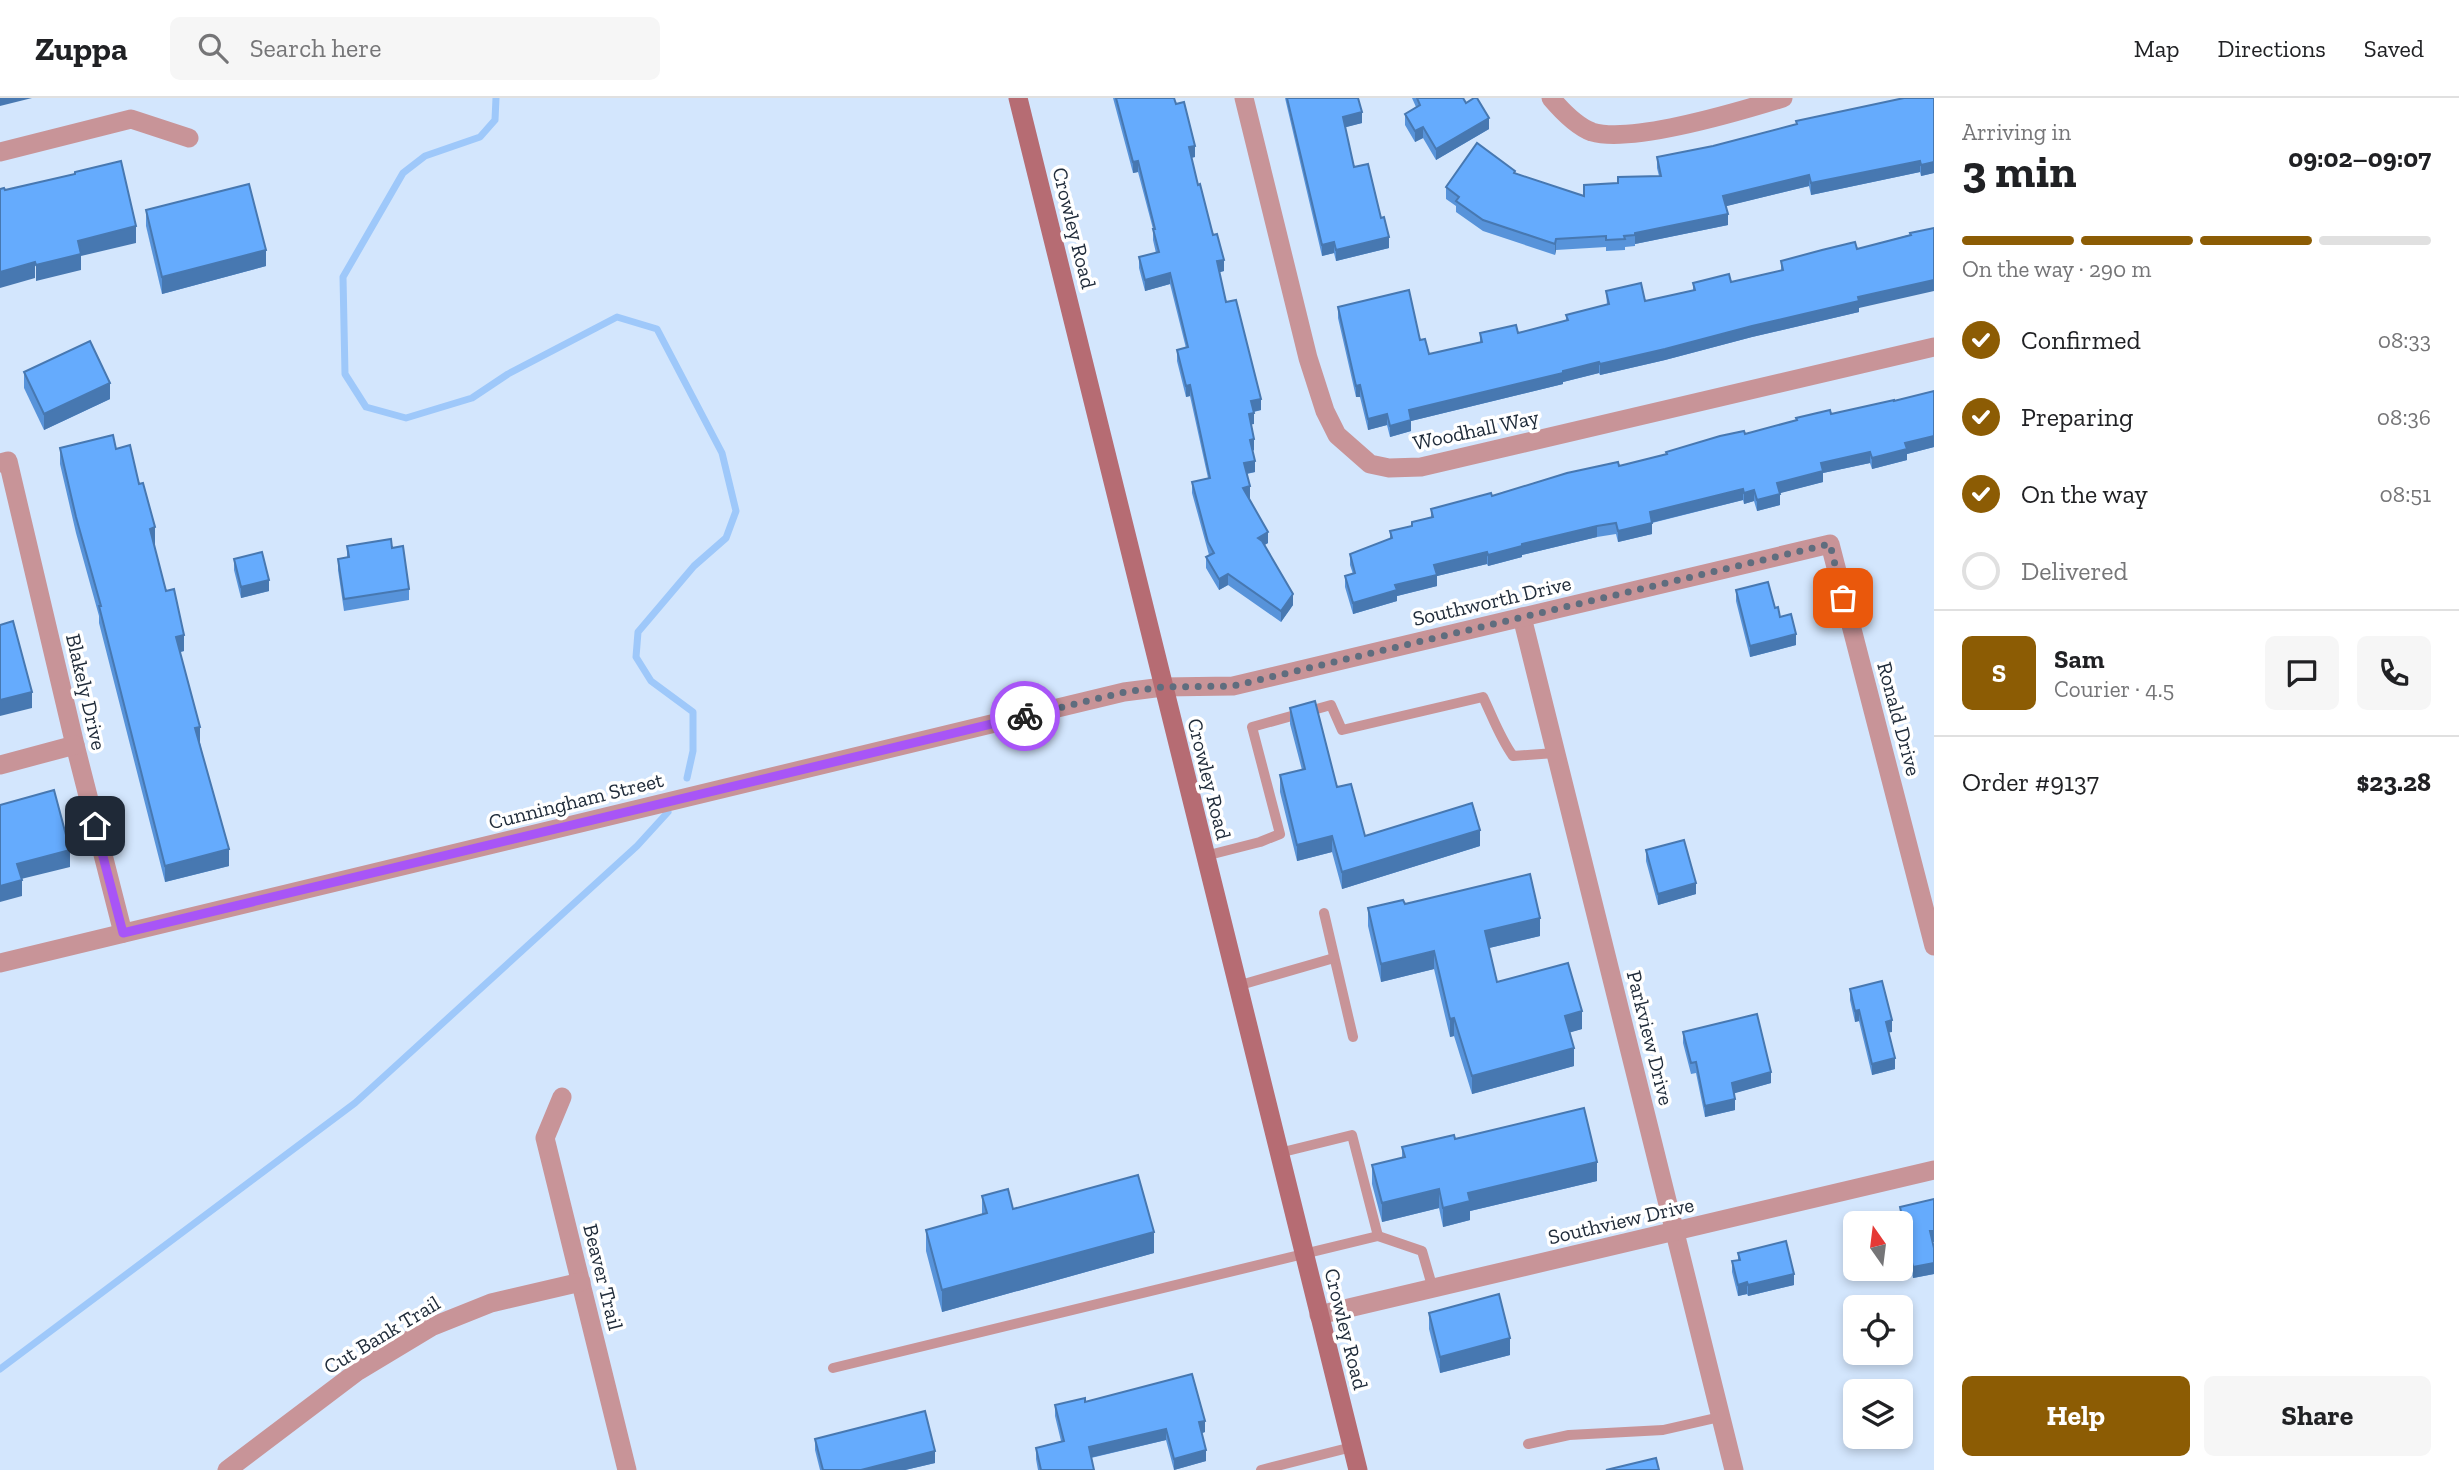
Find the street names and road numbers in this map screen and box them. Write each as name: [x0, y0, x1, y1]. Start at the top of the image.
street label: Crowley Road: [1047, 165, 1102, 292]
street label: Woodhall Way: [1411, 404, 1541, 455]
street label: Southworth Drive: [1410, 570, 1574, 631]
street label: Blakely Drive: [61, 631, 112, 753]
street label: Ronald Drive: [1872, 659, 1927, 779]
street label: Crowley Road: [1182, 716, 1237, 843]
street label: Cunningham Street: [486, 767, 666, 834]
street label: Parkview Drive: [1622, 968, 1679, 1108]
street label: Southview Drive: [1546, 1192, 1696, 1249]
street label: Beaver Trail: [578, 1221, 629, 1333]
street label: Crowley Road: [1319, 1266, 1374, 1393]
street label: Cut Bank Trail: [319, 1290, 445, 1379]

